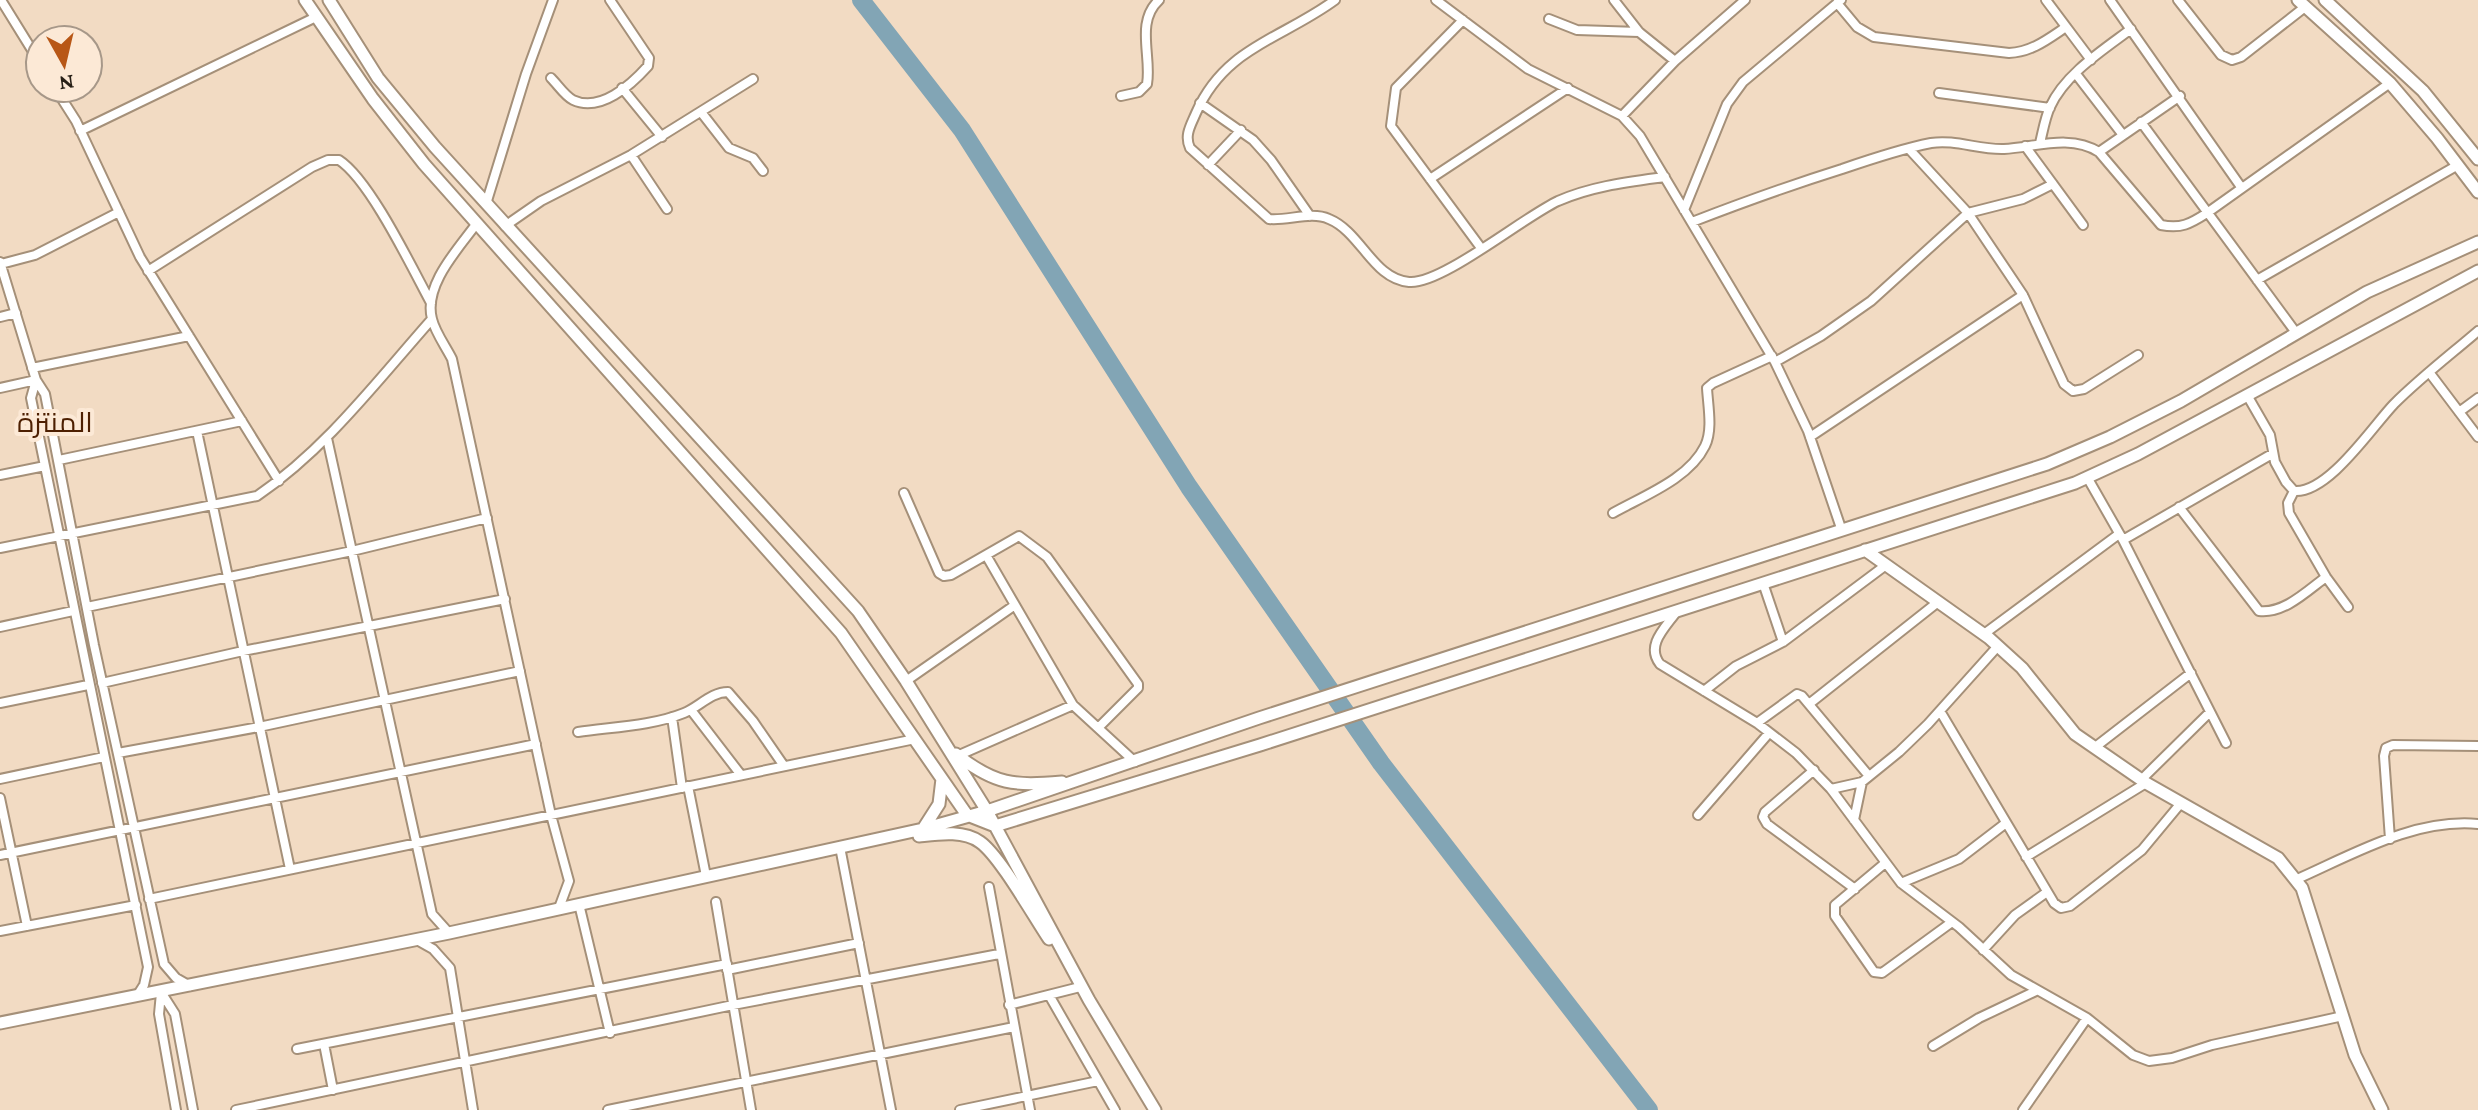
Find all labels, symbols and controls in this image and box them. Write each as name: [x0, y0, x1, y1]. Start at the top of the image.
north arrow: [24, 24, 104, 104]
text: N: [58, 70, 76, 97]
district label: المنتزة: [17, 407, 93, 438]

